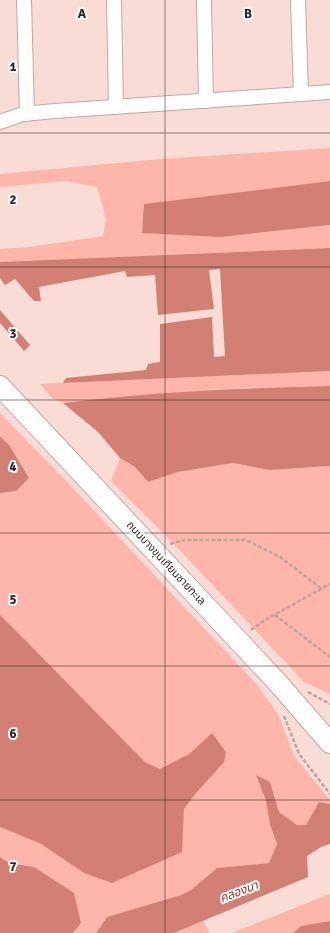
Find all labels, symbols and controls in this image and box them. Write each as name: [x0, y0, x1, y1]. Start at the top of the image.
text: A: [78, 6, 87, 22]
text: B: [244, 6, 252, 22]
text: 1: [9, 59, 17, 75]
text: 2: [9, 192, 17, 208]
text: 3: [9, 326, 17, 342]
text: 4: [9, 459, 17, 475]
street label: ถนนบางขุนเทียนชายทะเล: [124, 518, 208, 608]
text: 5: [9, 592, 17, 608]
text: 6: [9, 726, 17, 742]
text: 7: [9, 859, 17, 875]
water label: คลองนา: [218, 877, 261, 906]

